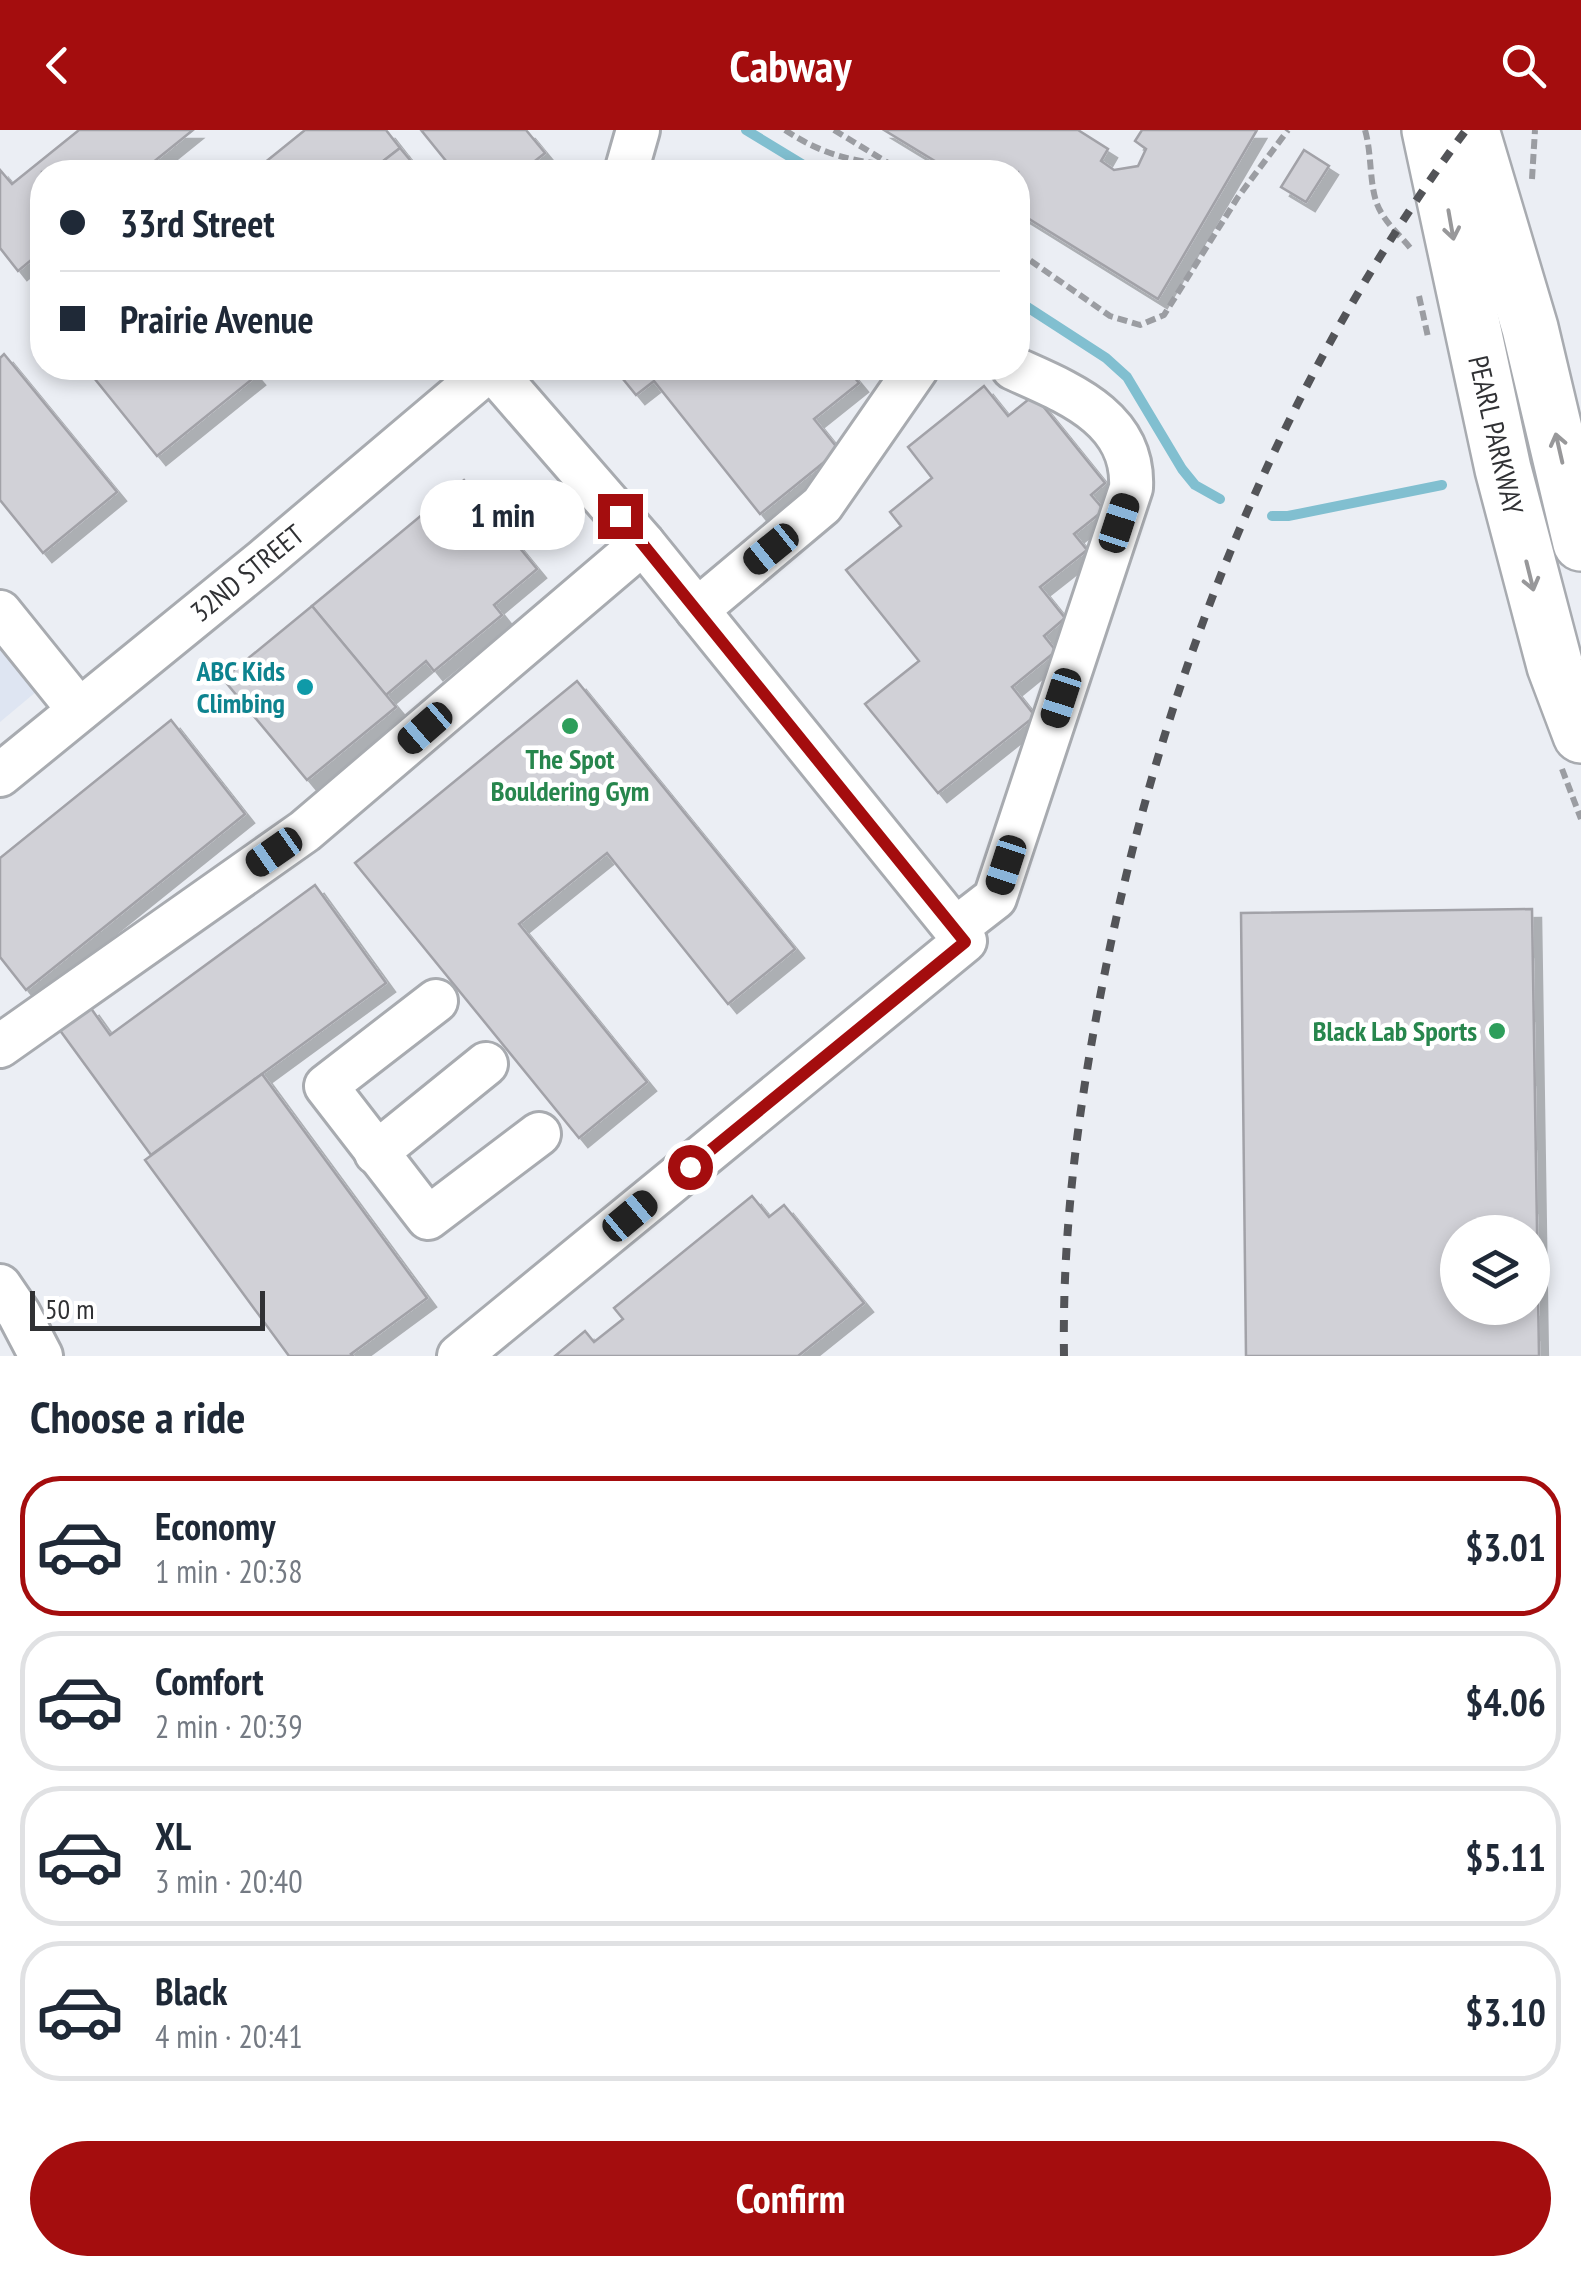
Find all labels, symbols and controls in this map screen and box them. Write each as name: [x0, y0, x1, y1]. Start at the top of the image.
text: Cabway: [730, 36, 851, 94]
icon: back: [30, 38, 85, 93]
icon: search: [1496, 38, 1551, 93]
text: 33rd Street: [120, 198, 275, 247]
one-way arrow: [1442, 208, 1461, 240]
text: Prairie Avenue: [120, 294, 314, 343]
street label: PEARL PARKWAY: [1460, 352, 1533, 518]
one-way arrow: [1548, 433, 1567, 464]
callout: 1 min: [420, 481, 585, 551]
car: [1095, 490, 1143, 556]
text: 1 min: [470, 494, 535, 536]
route end: [598, 494, 643, 539]
street label: 32ND STREET: [182, 515, 311, 630]
car: [738, 518, 804, 580]
one-way arrow: [1521, 560, 1540, 591]
place label: ABC Kids Climbing: [196, 652, 285, 721]
car: [1037, 665, 1085, 731]
marker: ABC Kids Climbing: [294, 676, 316, 698]
car: [393, 697, 457, 759]
marker: The Spot Bouldering Gym: [559, 715, 581, 737]
place label: The Spot Bouldering Gym: [491, 740, 649, 809]
car: [241, 823, 307, 881]
car: [982, 832, 1030, 898]
place label: Black Lab Sports: [1313, 1012, 1477, 1049]
marker: Black Lab Sports: [1486, 1020, 1508, 1042]
route start: [668, 1145, 713, 1190]
car: [597, 1185, 663, 1247]
map controls: [1440, 1215, 1550, 1325]
button: layers: [1440, 1215, 1550, 1325]
scale bar: [30, 1286, 265, 1330]
text: 50 m: [45, 1290, 94, 1327]
text: Choose a ride: [30, 1387, 245, 1445]
icon: car: [35, 1501, 125, 1591]
text: Economy: [155, 1501, 275, 1550]
text: $3.01: [1465, 1522, 1546, 1571]
text: 1 min · 20:38: [155, 1550, 303, 1592]
icon: car: [35, 1656, 125, 1746]
text: Comfort: [155, 1656, 264, 1705]
text: $4.06: [1465, 1677, 1546, 1726]
text: 2 min · 20:39: [155, 1705, 303, 1747]
icon: car: [35, 1811, 125, 1901]
text: XL: [155, 1811, 191, 1860]
text: $5.11: [1465, 1832, 1546, 1881]
text: 3 min · 20:40: [155, 1860, 303, 1902]
icon: car: [35, 1966, 125, 2056]
text: Black: [155, 1966, 228, 2015]
text: $3.10: [1465, 1987, 1546, 2036]
text: 4 min · 20:41: [155, 2015, 303, 2057]
button: Confirm: [30, 2141, 1551, 2256]

